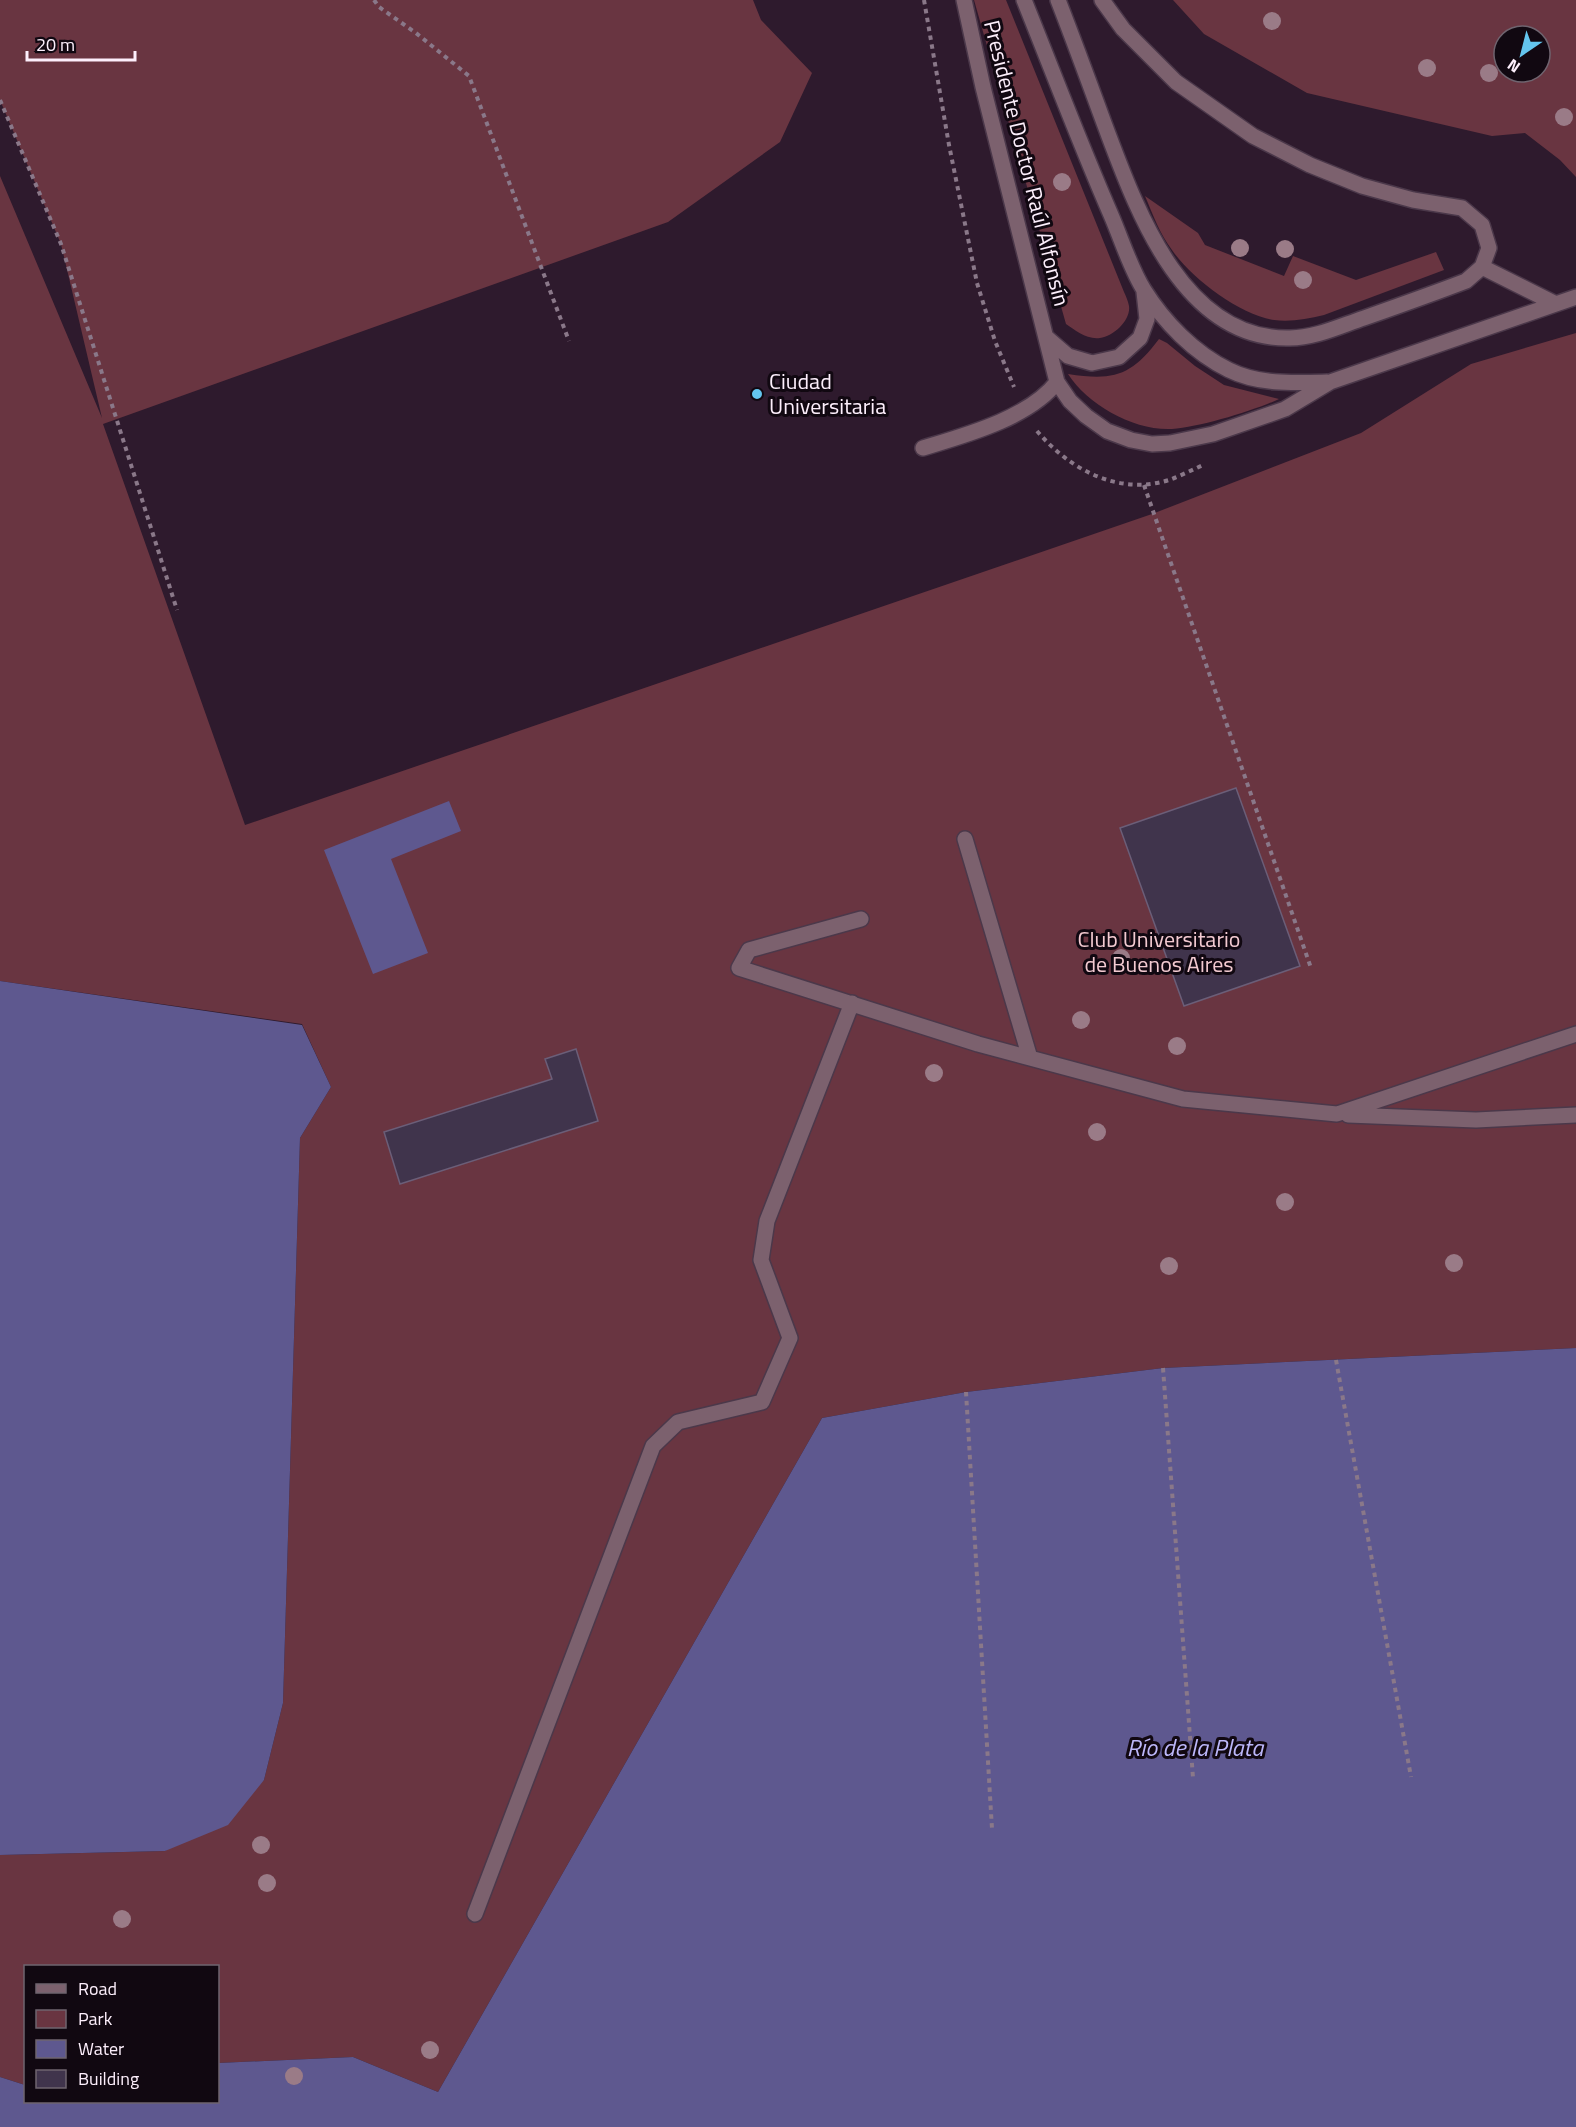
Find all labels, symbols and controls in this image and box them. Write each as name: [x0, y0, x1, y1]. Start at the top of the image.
street label: Presidente Doctor Raúl Alfonsín: [975, 16, 1079, 310]
scale bar: [27, 24, 135, 62]
north arrow: [1492, 24, 1552, 84]
text: 20 m: [36, 31, 75, 58]
text: N: [1502, 53, 1525, 79]
place label: Ciudad Universitaria: [769, 364, 886, 423]
marker: Ciudad Universitaria: [750, 387, 764, 401]
park label: Club Universitario de Buenos Aires: [1078, 922, 1240, 981]
water label: Río de la Plata: [1127, 1729, 1265, 1765]
legend: [24, 1965, 219, 2103]
text: Road: [78, 1975, 117, 2002]
text: Park: [78, 2005, 113, 2032]
text: Water: [78, 2035, 124, 2062]
text: Building: [78, 2065, 139, 2092]

